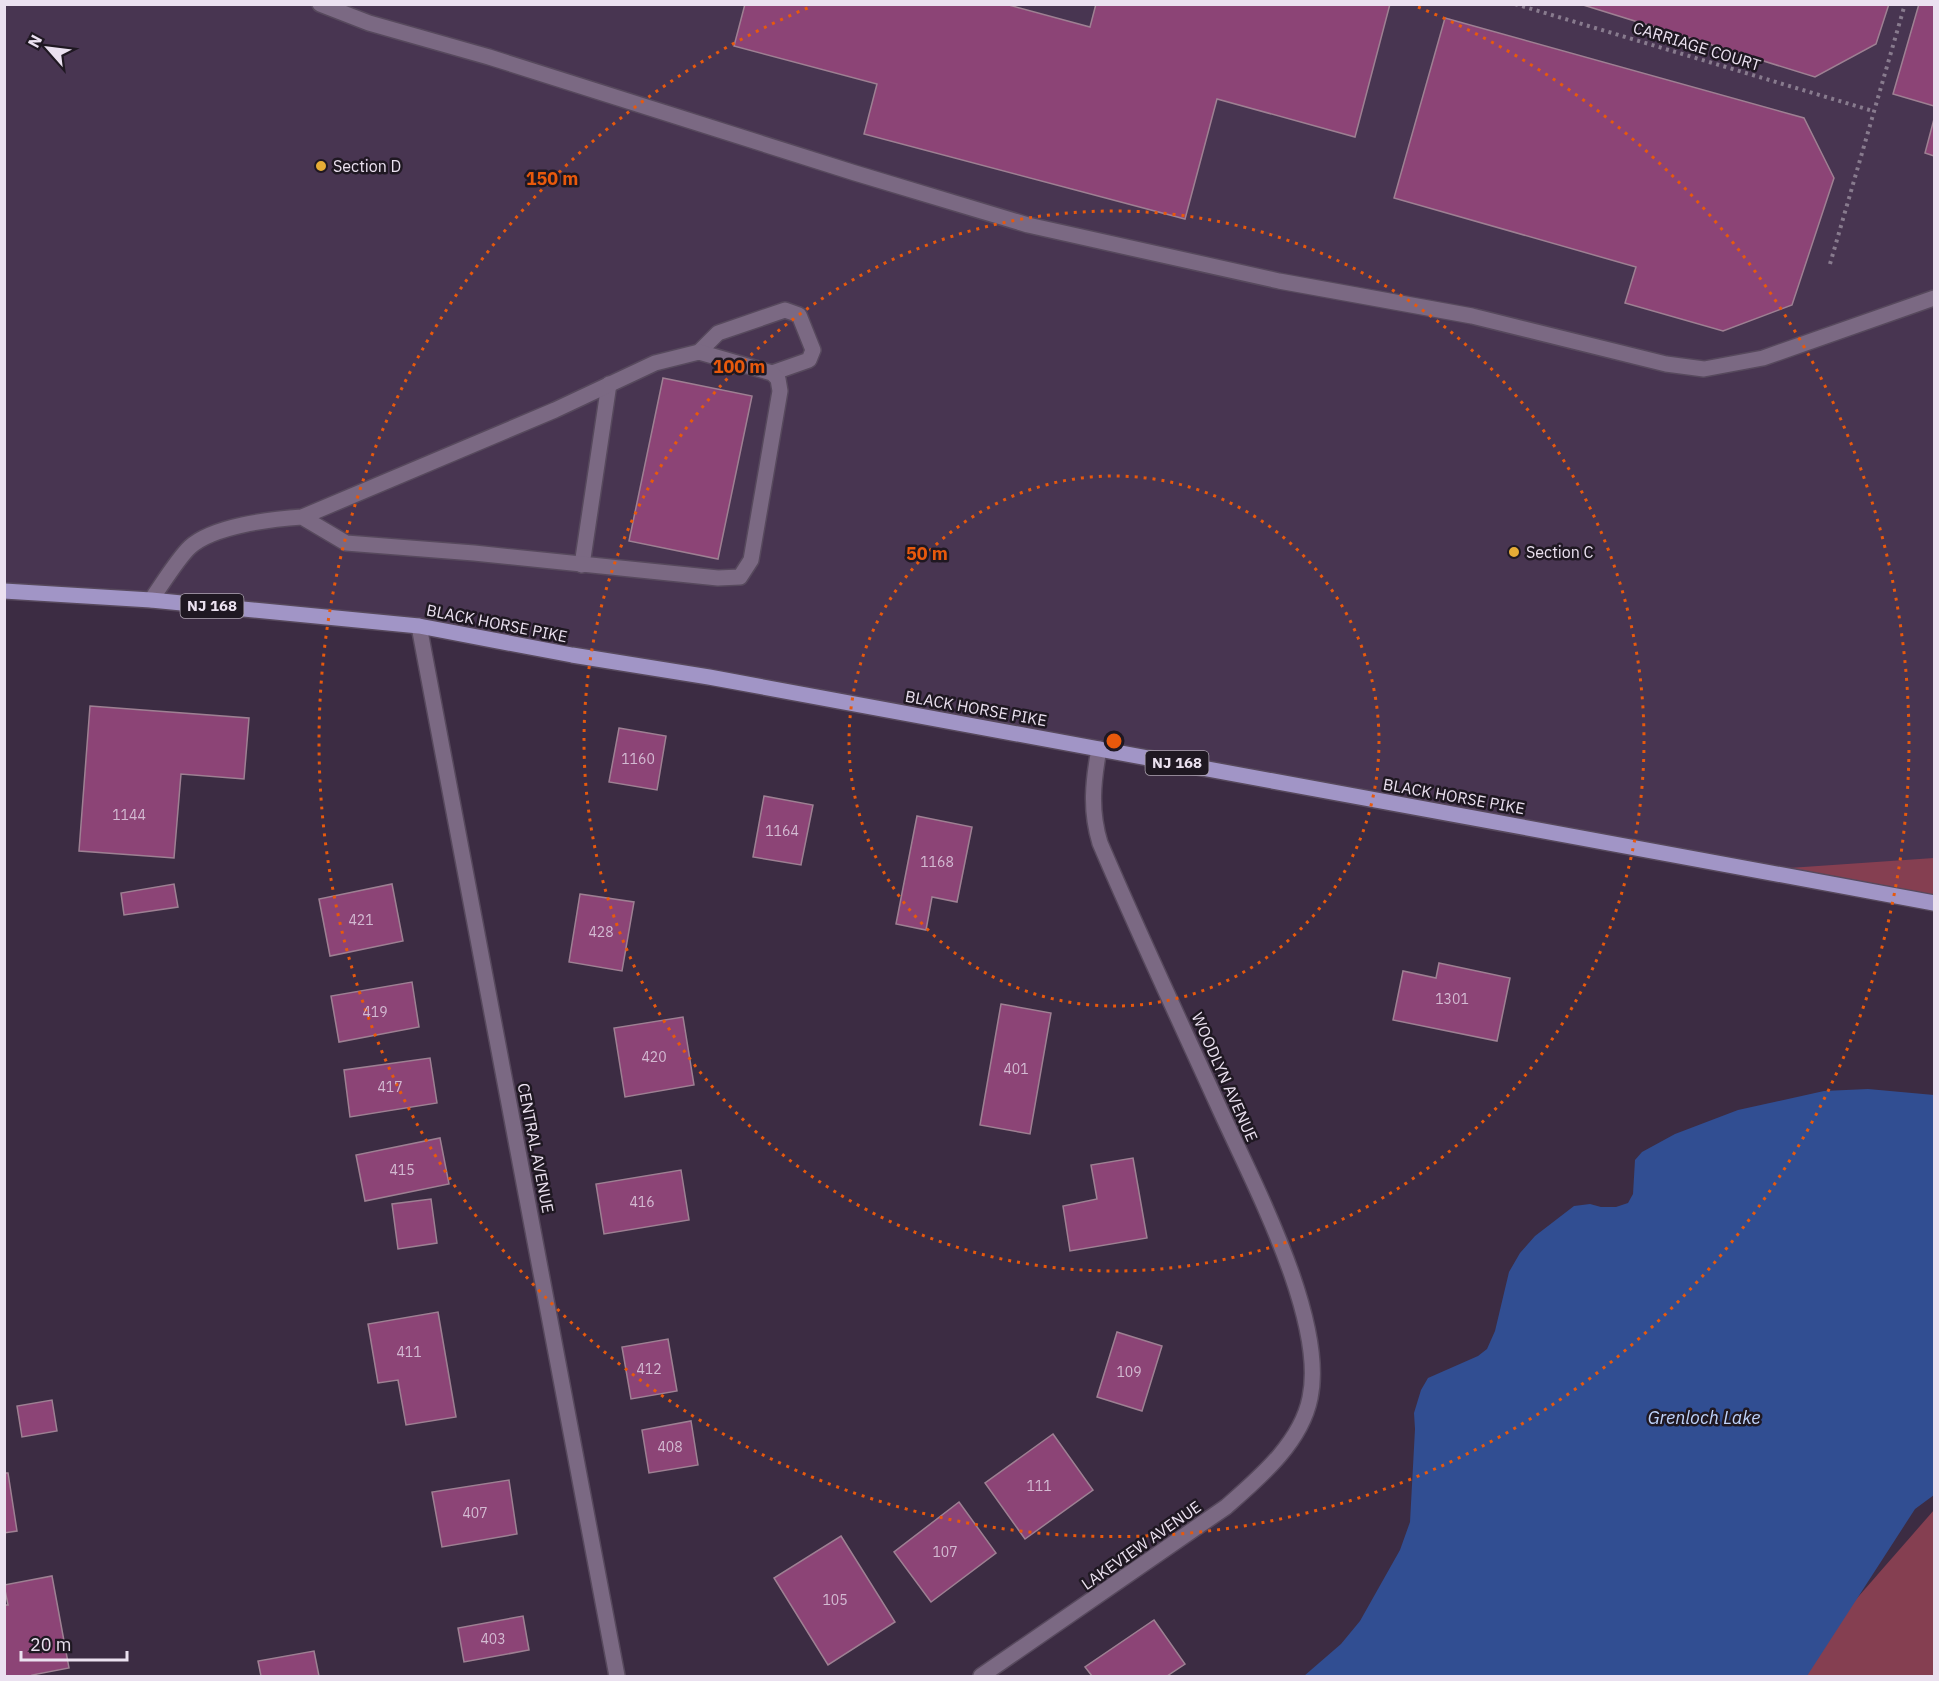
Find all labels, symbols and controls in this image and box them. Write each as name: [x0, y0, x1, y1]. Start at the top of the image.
street label: CARRIAGE COURT: [1631, 17, 1763, 75]
north arrow: [18, 18, 78, 78]
text: N: [23, 31, 46, 51]
place label: Section D: [333, 156, 401, 176]
marker: Section D: [314, 159, 328, 173]
text: 150 m: [526, 167, 578, 190]
text: 100 m: [713, 355, 765, 378]
text: 50 m: [906, 542, 948, 565]
place label: Section C: [1526, 542, 1594, 562]
marker: Section C: [1507, 545, 1521, 559]
road number: NJ 168: [180, 594, 244, 618]
street label: BLACK HORSE PIKE: [425, 599, 569, 647]
street label: BLACK HORSE PIKE: [904, 686, 1048, 730]
centre of rings: [1104, 731, 1124, 751]
house number: 1160: [621, 750, 655, 768]
road number: NJ 168: [1146, 751, 1208, 775]
street label: BLACK HORSE PIKE: [1382, 774, 1526, 818]
house number: 1144: [112, 806, 146, 824]
house number: 1164: [765, 822, 799, 840]
house number: 1168: [920, 853, 954, 871]
house number: 421: [348, 911, 374, 929]
house number: 428: [588, 923, 614, 941]
house number: 1301: [1435, 990, 1469, 1008]
house number: 419: [362, 1003, 388, 1021]
street label: WOODLYN AVENUE: [1188, 1009, 1262, 1145]
house number: 420: [641, 1048, 667, 1066]
house number: 401: [1003, 1060, 1029, 1078]
house number: 417: [377, 1078, 403, 1096]
street label: CENTRAL AVENUE: [514, 1081, 558, 1215]
house number: 415: [389, 1161, 415, 1179]
house number: 416: [629, 1193, 655, 1211]
house number: 411: [396, 1343, 422, 1361]
house number: 412: [636, 1360, 662, 1378]
house number: 109: [1116, 1363, 1142, 1381]
water label: Grenloch Lake: [1648, 1406, 1760, 1429]
house number: 408: [657, 1438, 683, 1456]
house number: 111: [1026, 1477, 1052, 1495]
street label: LAKEVIEW AVENUE: [1077, 1496, 1205, 1594]
house number: 407: [462, 1504, 488, 1522]
house number: 107: [932, 1543, 958, 1561]
house number: 105: [822, 1591, 848, 1609]
scale bar: [21, 1624, 128, 1662]
house number: 403: [480, 1630, 506, 1648]
text: 20 m: [30, 1633, 72, 1656]

